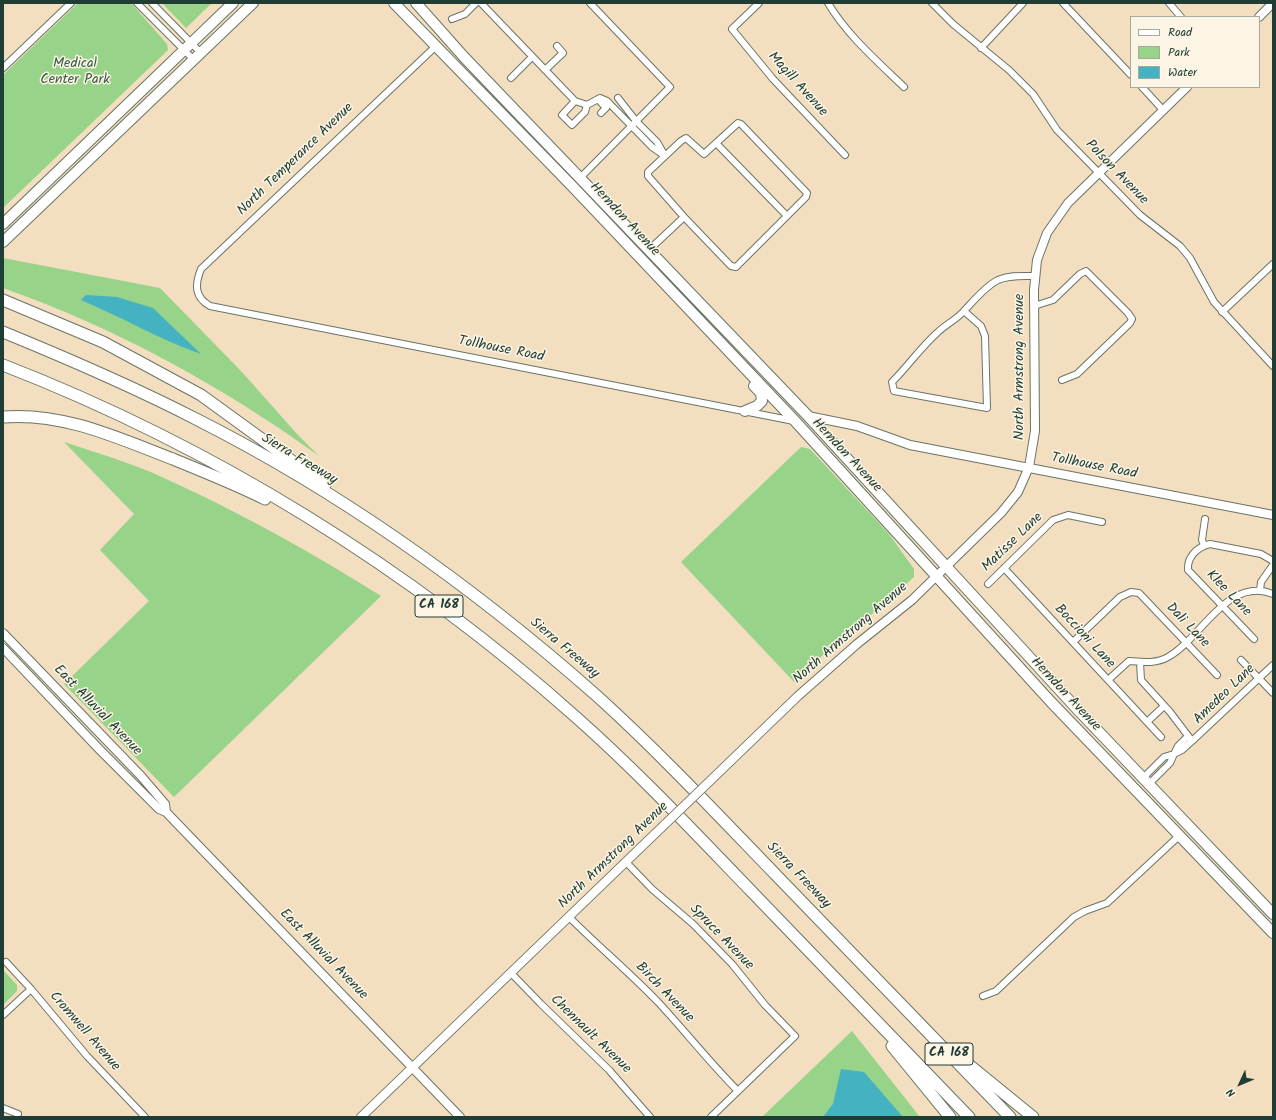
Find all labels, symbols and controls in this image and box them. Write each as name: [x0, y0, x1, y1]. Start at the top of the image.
legend: [1130, 16, 1260, 88]
text: Road: [1168, 23, 1192, 42]
text: Park: [1168, 43, 1190, 62]
street label: Magill Avenue: [764, 49, 830, 121]
park label: Medical Center Park: [40, 57, 110, 90]
text: Water: [1168, 63, 1197, 82]
street label: North Temperance Avenue: [234, 100, 358, 220]
street label: Polson Avenue: [1081, 137, 1151, 209]
street label: Herndon Avenue: [585, 179, 663, 261]
street label: North Armstrong Avenue: [1013, 294, 1029, 440]
street label: Tollhouse Road: [457, 333, 545, 367]
street label: Herndon Avenue: [807, 415, 885, 497]
street label: Sierra Freeway: [258, 431, 340, 489]
street label: Tollhouse Road: [1050, 450, 1138, 484]
street label: Matisse Lane: [979, 510, 1047, 576]
street label: Klee Lane: [1202, 567, 1254, 621]
street label: North Armstrong Avenue: [790, 580, 912, 688]
road number: CA 168: [415, 595, 463, 617]
street label: Dali Lane: [1162, 600, 1212, 652]
street label: Boccioni Lane: [1050, 601, 1118, 673]
street label: Sierra Freeway: [526, 615, 602, 683]
street label: Herndon Avenue: [1026, 654, 1104, 736]
street label: Amedeo Lane: [1191, 661, 1259, 729]
street label: East Alluvial Avenue: [49, 662, 145, 760]
street label: North Armstrong Avenue: [555, 799, 673, 913]
street label: Sierra Freeway: [762, 839, 834, 913]
street label: Spruce Avenue: [685, 902, 757, 974]
street label: East Alluvial Avenue: [275, 906, 371, 1004]
street label: Birch Avenue: [631, 959, 697, 1027]
street label: Cromwell Avenue: [45, 989, 123, 1075]
street label: Chennault Avenue: [546, 992, 634, 1078]
road number: CA 168: [925, 1043, 973, 1065]
north arrow: [1220, 1064, 1260, 1104]
text: N: [1222, 1084, 1240, 1101]

